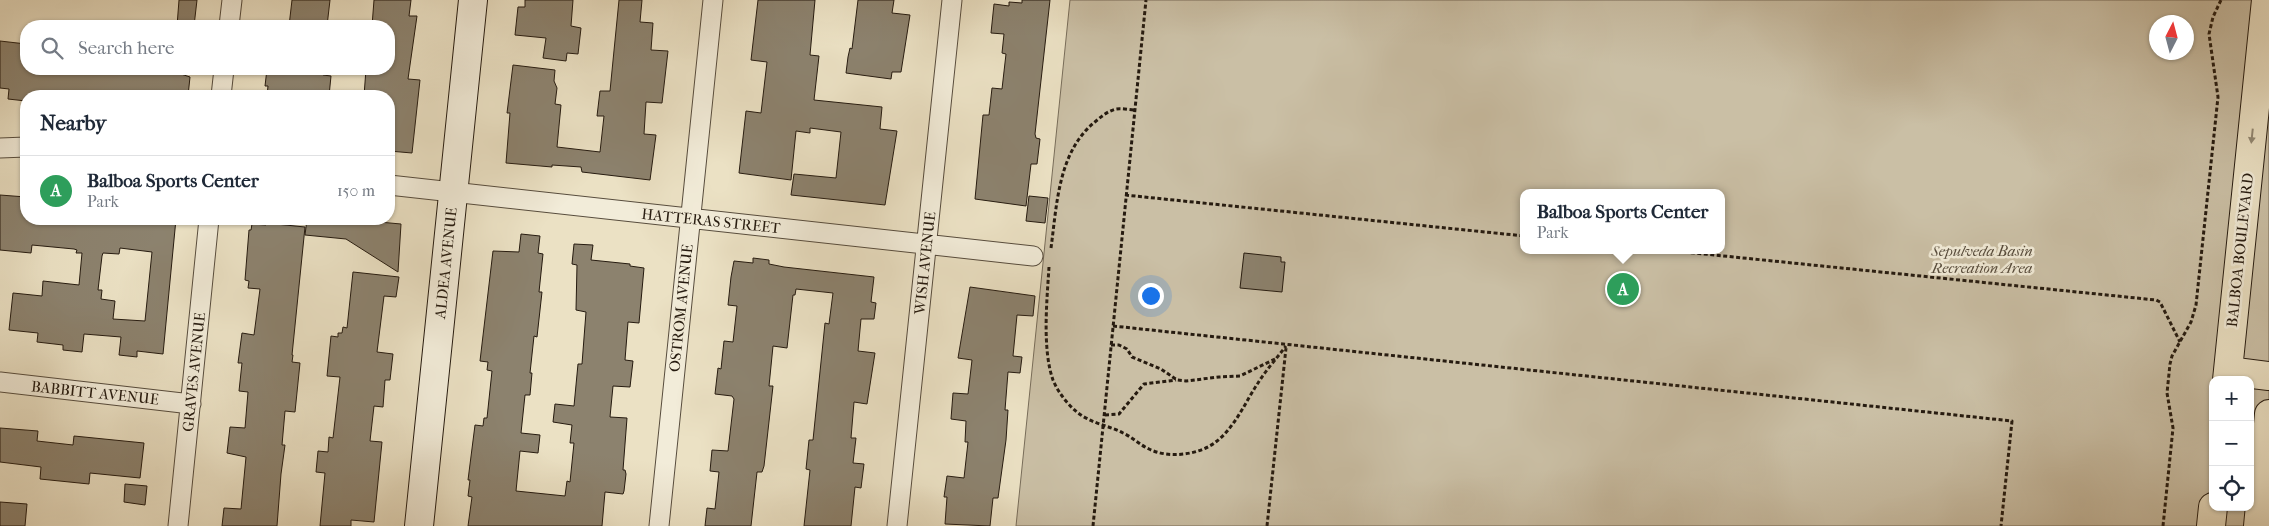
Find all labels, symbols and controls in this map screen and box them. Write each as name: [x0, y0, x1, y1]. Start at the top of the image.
north arrow: [2149, 15, 2194, 60]
search box: [20, 20, 395, 75]
icon: search: [38, 34, 66, 62]
text: Search here: [78, 37, 174, 59]
text: Nearby: [40, 111, 106, 135]
one-way arrow: [2248, 128, 2256, 144]
text: Balboa Sports Center: [87, 170, 259, 192]
street label: BALBOA BOULEVARD: [2223, 172, 2257, 328]
text: A: [51, 181, 61, 200]
text: 150 m: [337, 181, 375, 200]
popup: [1520, 189, 1725, 254]
text: Park: [87, 192, 119, 211]
text: Balboa Sports Center: [1537, 201, 1708, 223]
street label: HATTERAS STREET: [641, 205, 782, 237]
street label: ALDEA AVENUE: [431, 206, 461, 321]
street label: WISH AVENUE: [911, 211, 939, 316]
text: Park: [1537, 223, 1568, 242]
park label: Sepulveda Basin Recreation Area: [1930, 242, 2033, 277]
street label: OSTROM AVENUE: [665, 243, 697, 373]
pin: A: [1607, 270, 1639, 308]
your location: [1138, 283, 1164, 309]
street label: GRAVES AVENUE: [179, 311, 209, 433]
map controls: [2209, 376, 2254, 511]
button: +: [2209, 376, 2254, 421]
street label: BABBITT AVENUE: [30, 377, 160, 409]
button: −: [2209, 421, 2254, 466]
button: locate: [2209, 466, 2254, 511]

